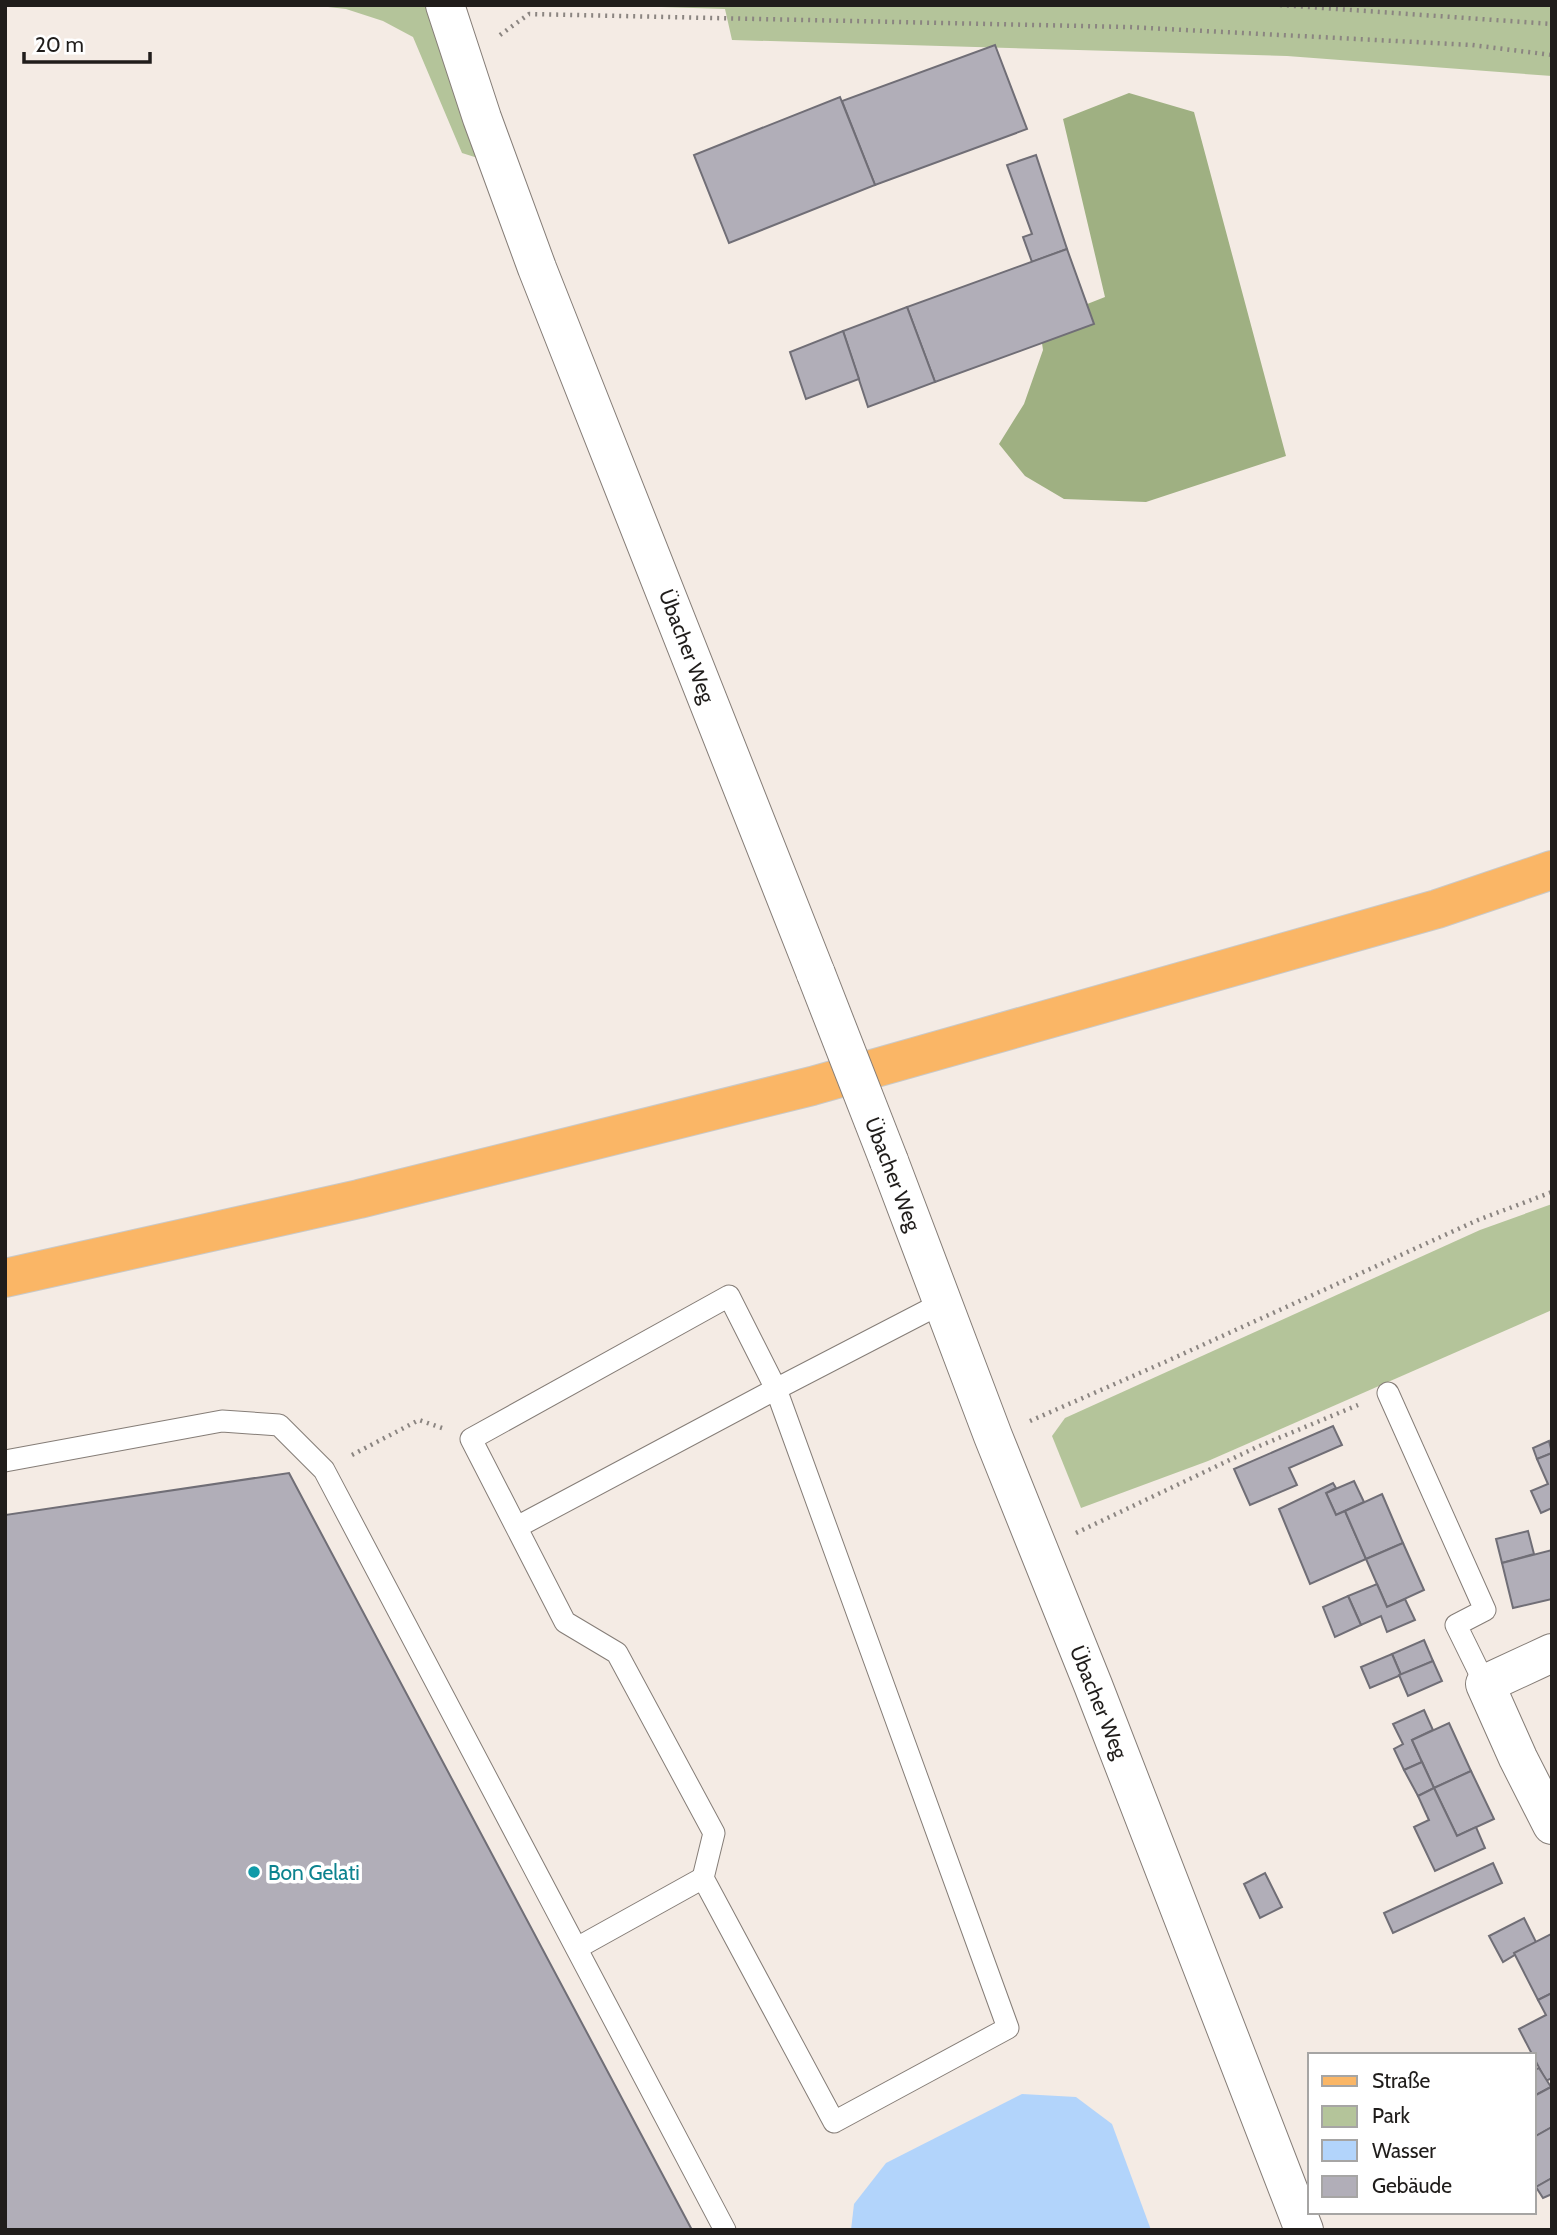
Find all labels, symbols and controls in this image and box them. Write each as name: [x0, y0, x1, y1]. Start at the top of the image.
scale bar: [24, 21, 150, 65]
text: 20 m: [35, 32, 84, 57]
street label: Übacher Weg: [654, 586, 720, 707]
street label: Übacher Weg: [860, 1114, 926, 1235]
street label: Übacher Weg: [1065, 1642, 1133, 1763]
place label: Bon Gelati: [268, 1860, 360, 1885]
marker: Bon Gelati: [246, 1864, 262, 1880]
legend: [1308, 2053, 1536, 2214]
text: Straße: [1372, 2068, 1431, 2093]
text: Park: [1372, 2103, 1410, 2128]
text: Wasser: [1372, 2138, 1436, 2163]
text: Gebäude: [1372, 2173, 1452, 2198]

